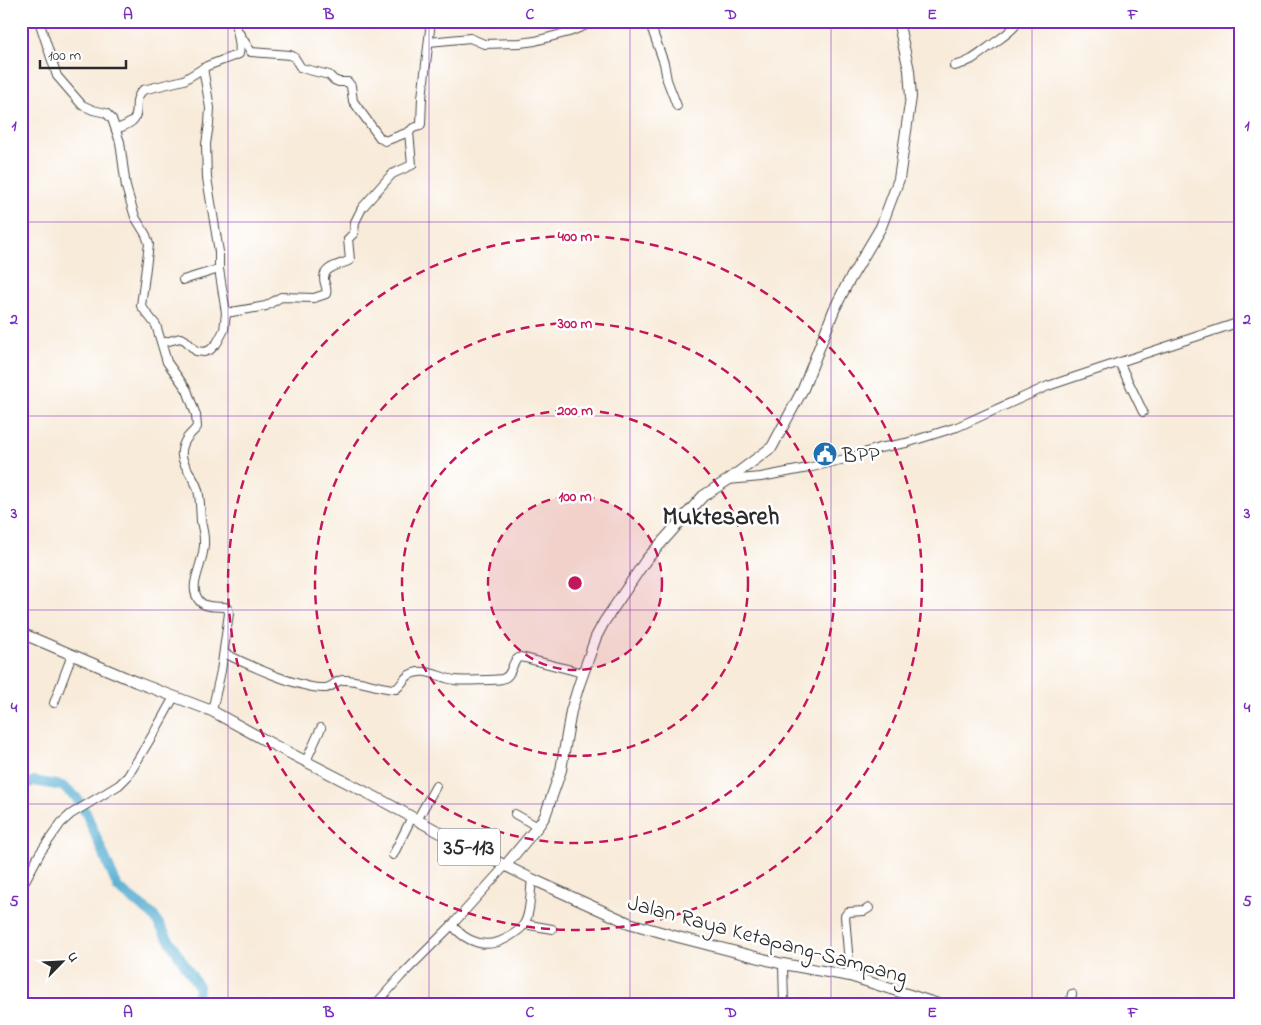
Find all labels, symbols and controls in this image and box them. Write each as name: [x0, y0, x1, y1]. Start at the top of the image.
text: A: [123, 3, 133, 27]
text: B: [323, 3, 335, 27]
text: C: [526, 3, 535, 27]
text: D: [724, 3, 737, 27]
text: E: [927, 3, 937, 27]
text: F: [1127, 3, 1139, 27]
scale bar: [40, 38, 126, 70]
text: 100 m: [48, 45, 81, 67]
text: 1: [11, 114, 17, 138]
text: 1: [1244, 114, 1250, 138]
text: 400 m: [557, 226, 593, 248]
text: 2: [9, 308, 18, 332]
text: 2: [1242, 308, 1251, 332]
text: 300 m: [557, 313, 593, 335]
text: 200 m: [556, 400, 593, 422]
public building icon: BPP: [812, 441, 838, 467]
place label: BPP: [841, 441, 880, 473]
text: 100 m: [558, 486, 592, 508]
district label: Muktesareh: [662, 500, 780, 536]
text: 3: [10, 502, 18, 526]
text: 3: [1243, 502, 1251, 526]
centre of rings: [566, 574, 584, 592]
text: 4: [10, 696, 18, 720]
text: 4: [1243, 696, 1251, 720]
road number: 35-113: [438, 829, 500, 866]
street label: Jalan Raya Ketapang-Sampang: [623, 888, 911, 995]
text: 5: [9, 890, 19, 914]
text: 5: [1242, 890, 1252, 914]
north arrow: [38, 938, 88, 988]
text: U: [61, 949, 84, 966]
text: A: [123, 1001, 133, 1025]
text: B: [323, 1001, 335, 1025]
text: C: [526, 1001, 535, 1025]
text: D: [724, 1001, 737, 1025]
text: E: [927, 1001, 937, 1025]
text: F: [1127, 1001, 1139, 1025]

